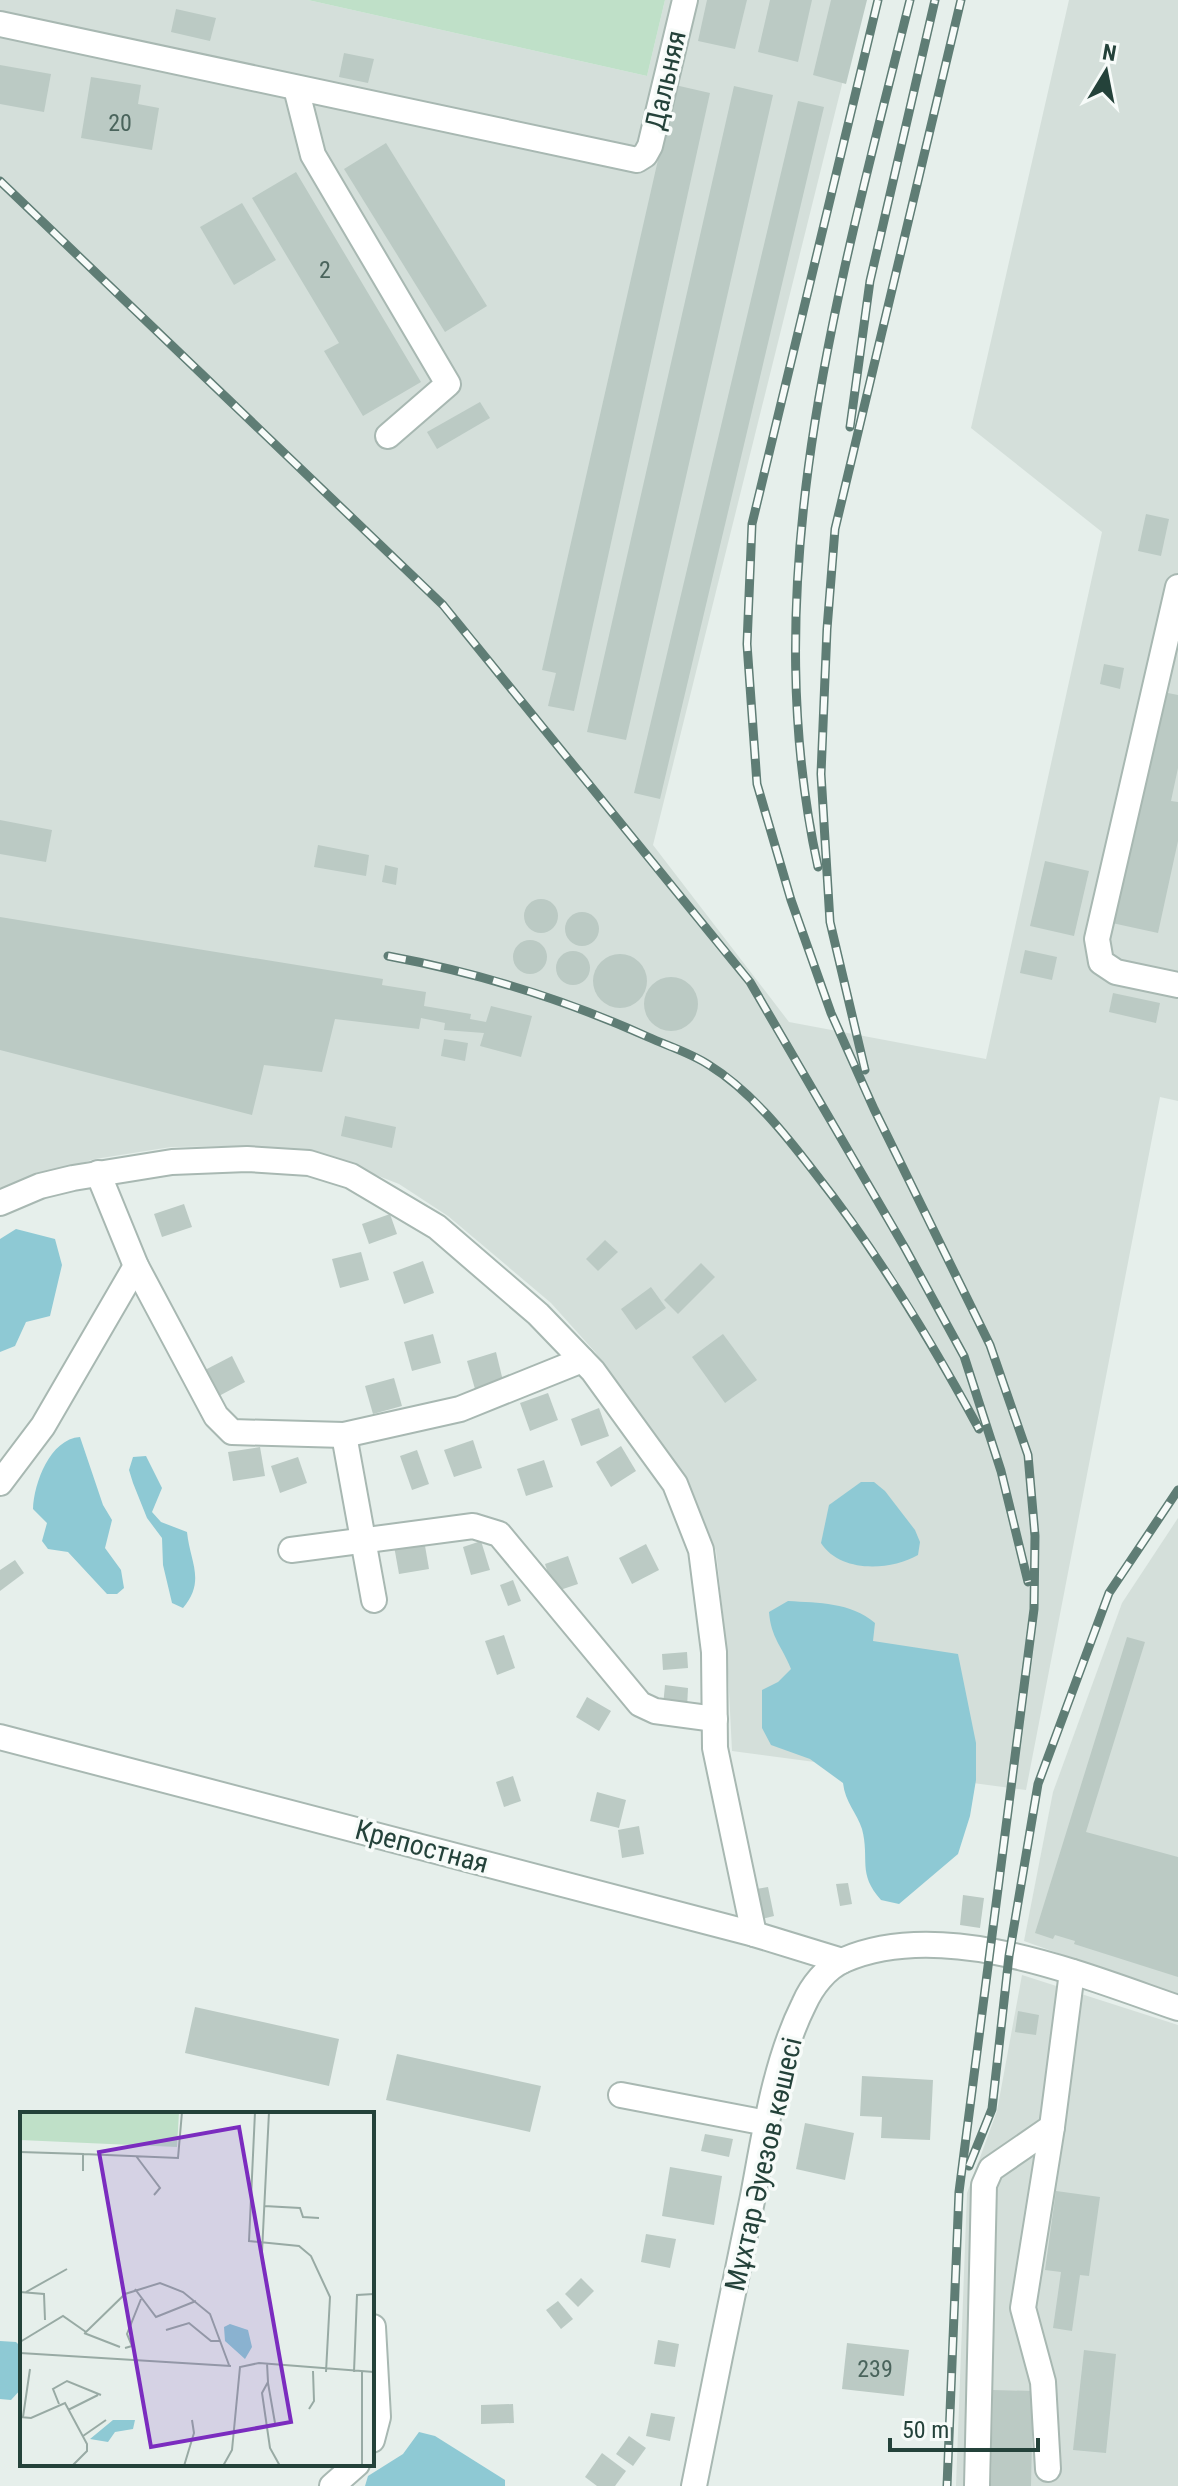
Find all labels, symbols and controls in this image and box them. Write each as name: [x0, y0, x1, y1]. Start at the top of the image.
street label: Дальняя: [638, 27, 693, 133]
north arrow: [1066, 32, 1146, 112]
text: N: [1101, 39, 1118, 66]
house number: 20: [108, 109, 132, 137]
house number: 2: [319, 256, 331, 284]
street label: Крепостная: [352, 1813, 492, 1880]
street label: Мұхтар Әуезов көшесі: [718, 2034, 809, 2294]
inset map: [20, 2112, 374, 2466]
house number: 239: [857, 2355, 893, 2383]
scale bar: [890, 2402, 1038, 2452]
text: 50 m: [902, 2416, 949, 2444]

